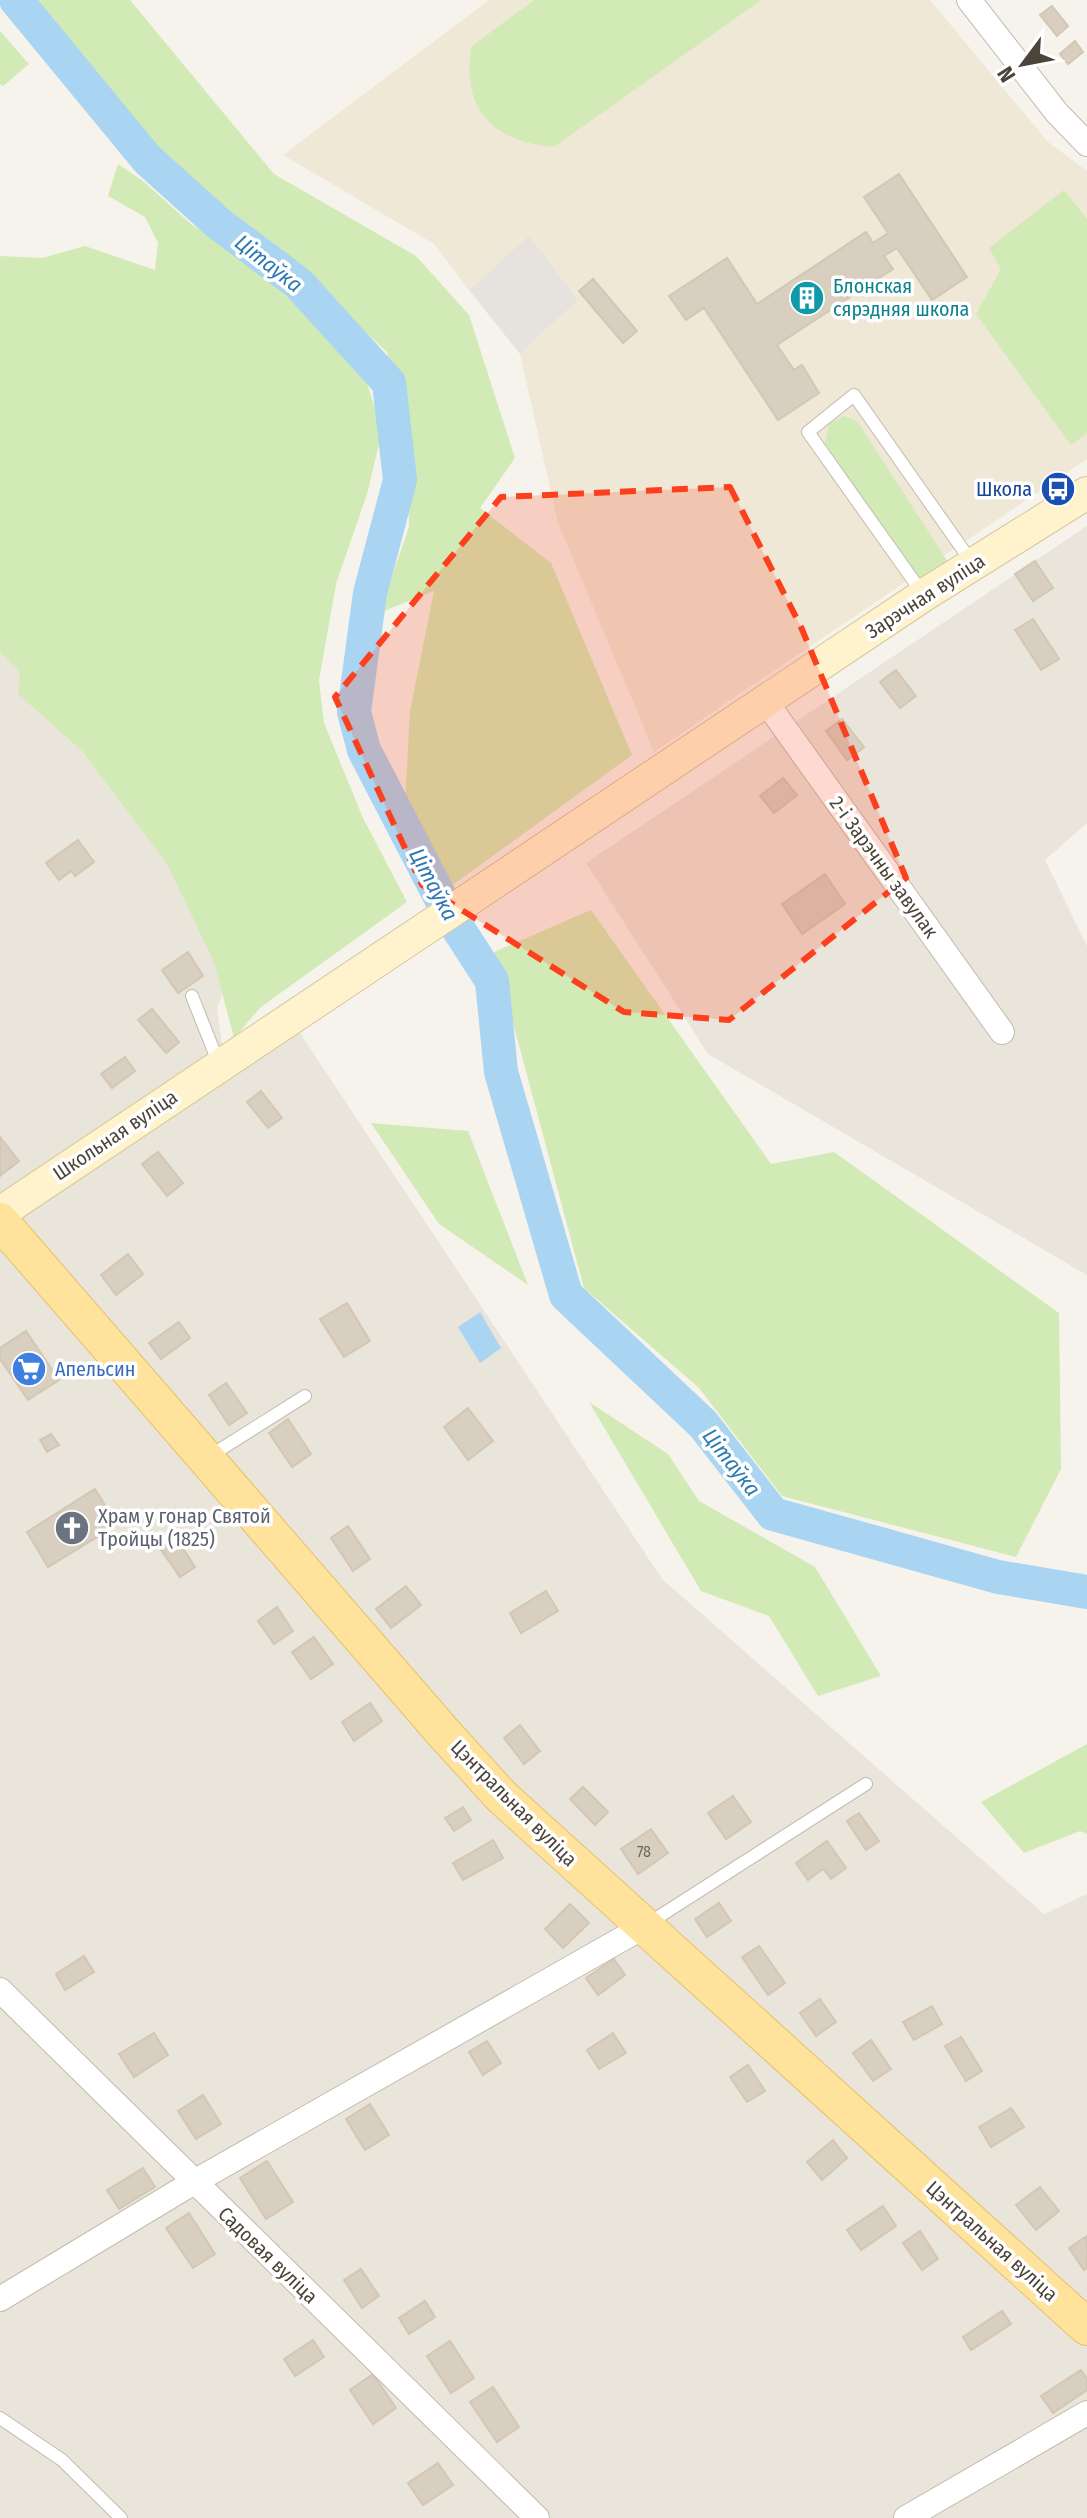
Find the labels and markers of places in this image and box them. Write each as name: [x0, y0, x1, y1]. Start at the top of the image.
place label: Блонская сярэдняя школа: [833, 274, 969, 321]
building icon: Блонская сярэдняя школа: [788, 279, 826, 317]
bus stop icon: Школа: [1039, 470, 1077, 508]
place label: Школа: [976, 477, 1032, 501]
supermarket icon: Апельсин: [10, 1350, 48, 1388]
place label: Апельсин: [55, 1357, 135, 1381]
place label: Храм у гонар Святой Тройцы (1825): [98, 1504, 271, 1551]
church icon: Храм у гонар Святой Тройцы (1825): [53, 1509, 91, 1547]

